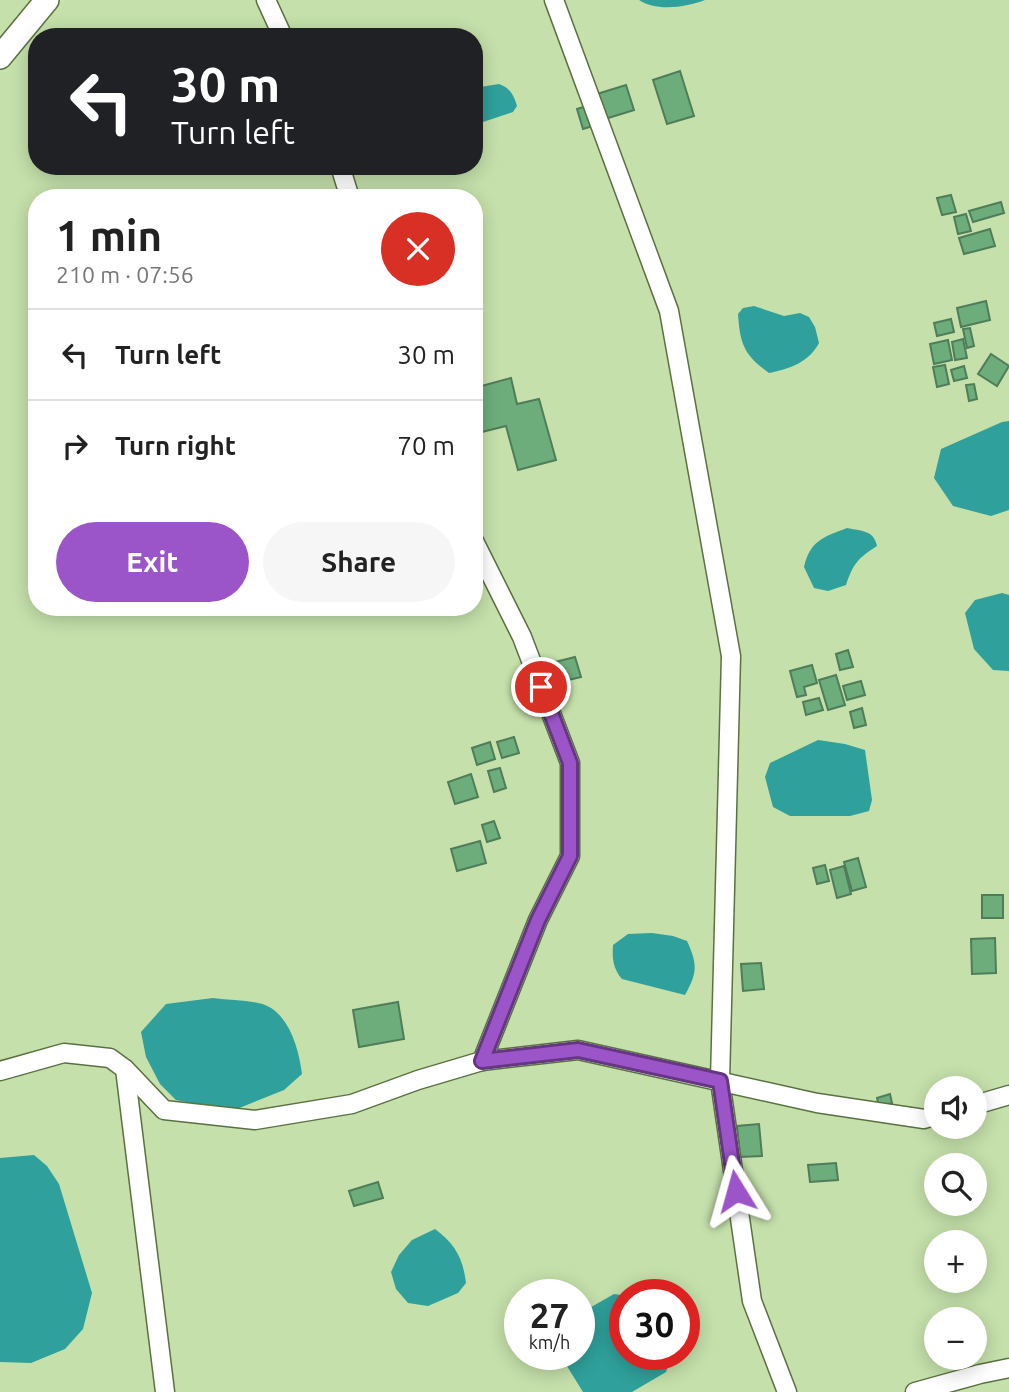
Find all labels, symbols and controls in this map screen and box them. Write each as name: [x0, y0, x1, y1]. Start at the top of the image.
icon: left: [56, 56, 147, 147]
text: 30 m: [171, 56, 280, 111]
text: Turn left: [171, 114, 295, 150]
text: 1 min: [56, 212, 162, 259]
button: close: [381, 212, 455, 286]
text: 210 m · 07:56: [56, 262, 194, 287]
icon: left: [56, 336, 94, 374]
text: Turn left: [115, 340, 221, 369]
text: 30 m: [397, 340, 455, 369]
icon: right: [56, 427, 94, 465]
text: Turn right: [115, 431, 236, 460]
text: 70 m: [397, 431, 455, 460]
button: Exit: [56, 522, 249, 602]
button: Share: [263, 522, 455, 602]
pin: [511, 657, 571, 717]
icon: arrive: [522, 668, 560, 706]
map controls: [924, 1076, 987, 1370]
button: sound: [924, 1076, 987, 1139]
button: search: [924, 1153, 987, 1216]
position arrow: [699, 1154, 773, 1228]
button: +: [924, 1230, 987, 1293]
speed limit sign: 30: [609, 1279, 700, 1370]
text: 27: [530, 1295, 569, 1335]
button: −: [924, 1307, 987, 1370]
text: km/h: [529, 1332, 570, 1352]

